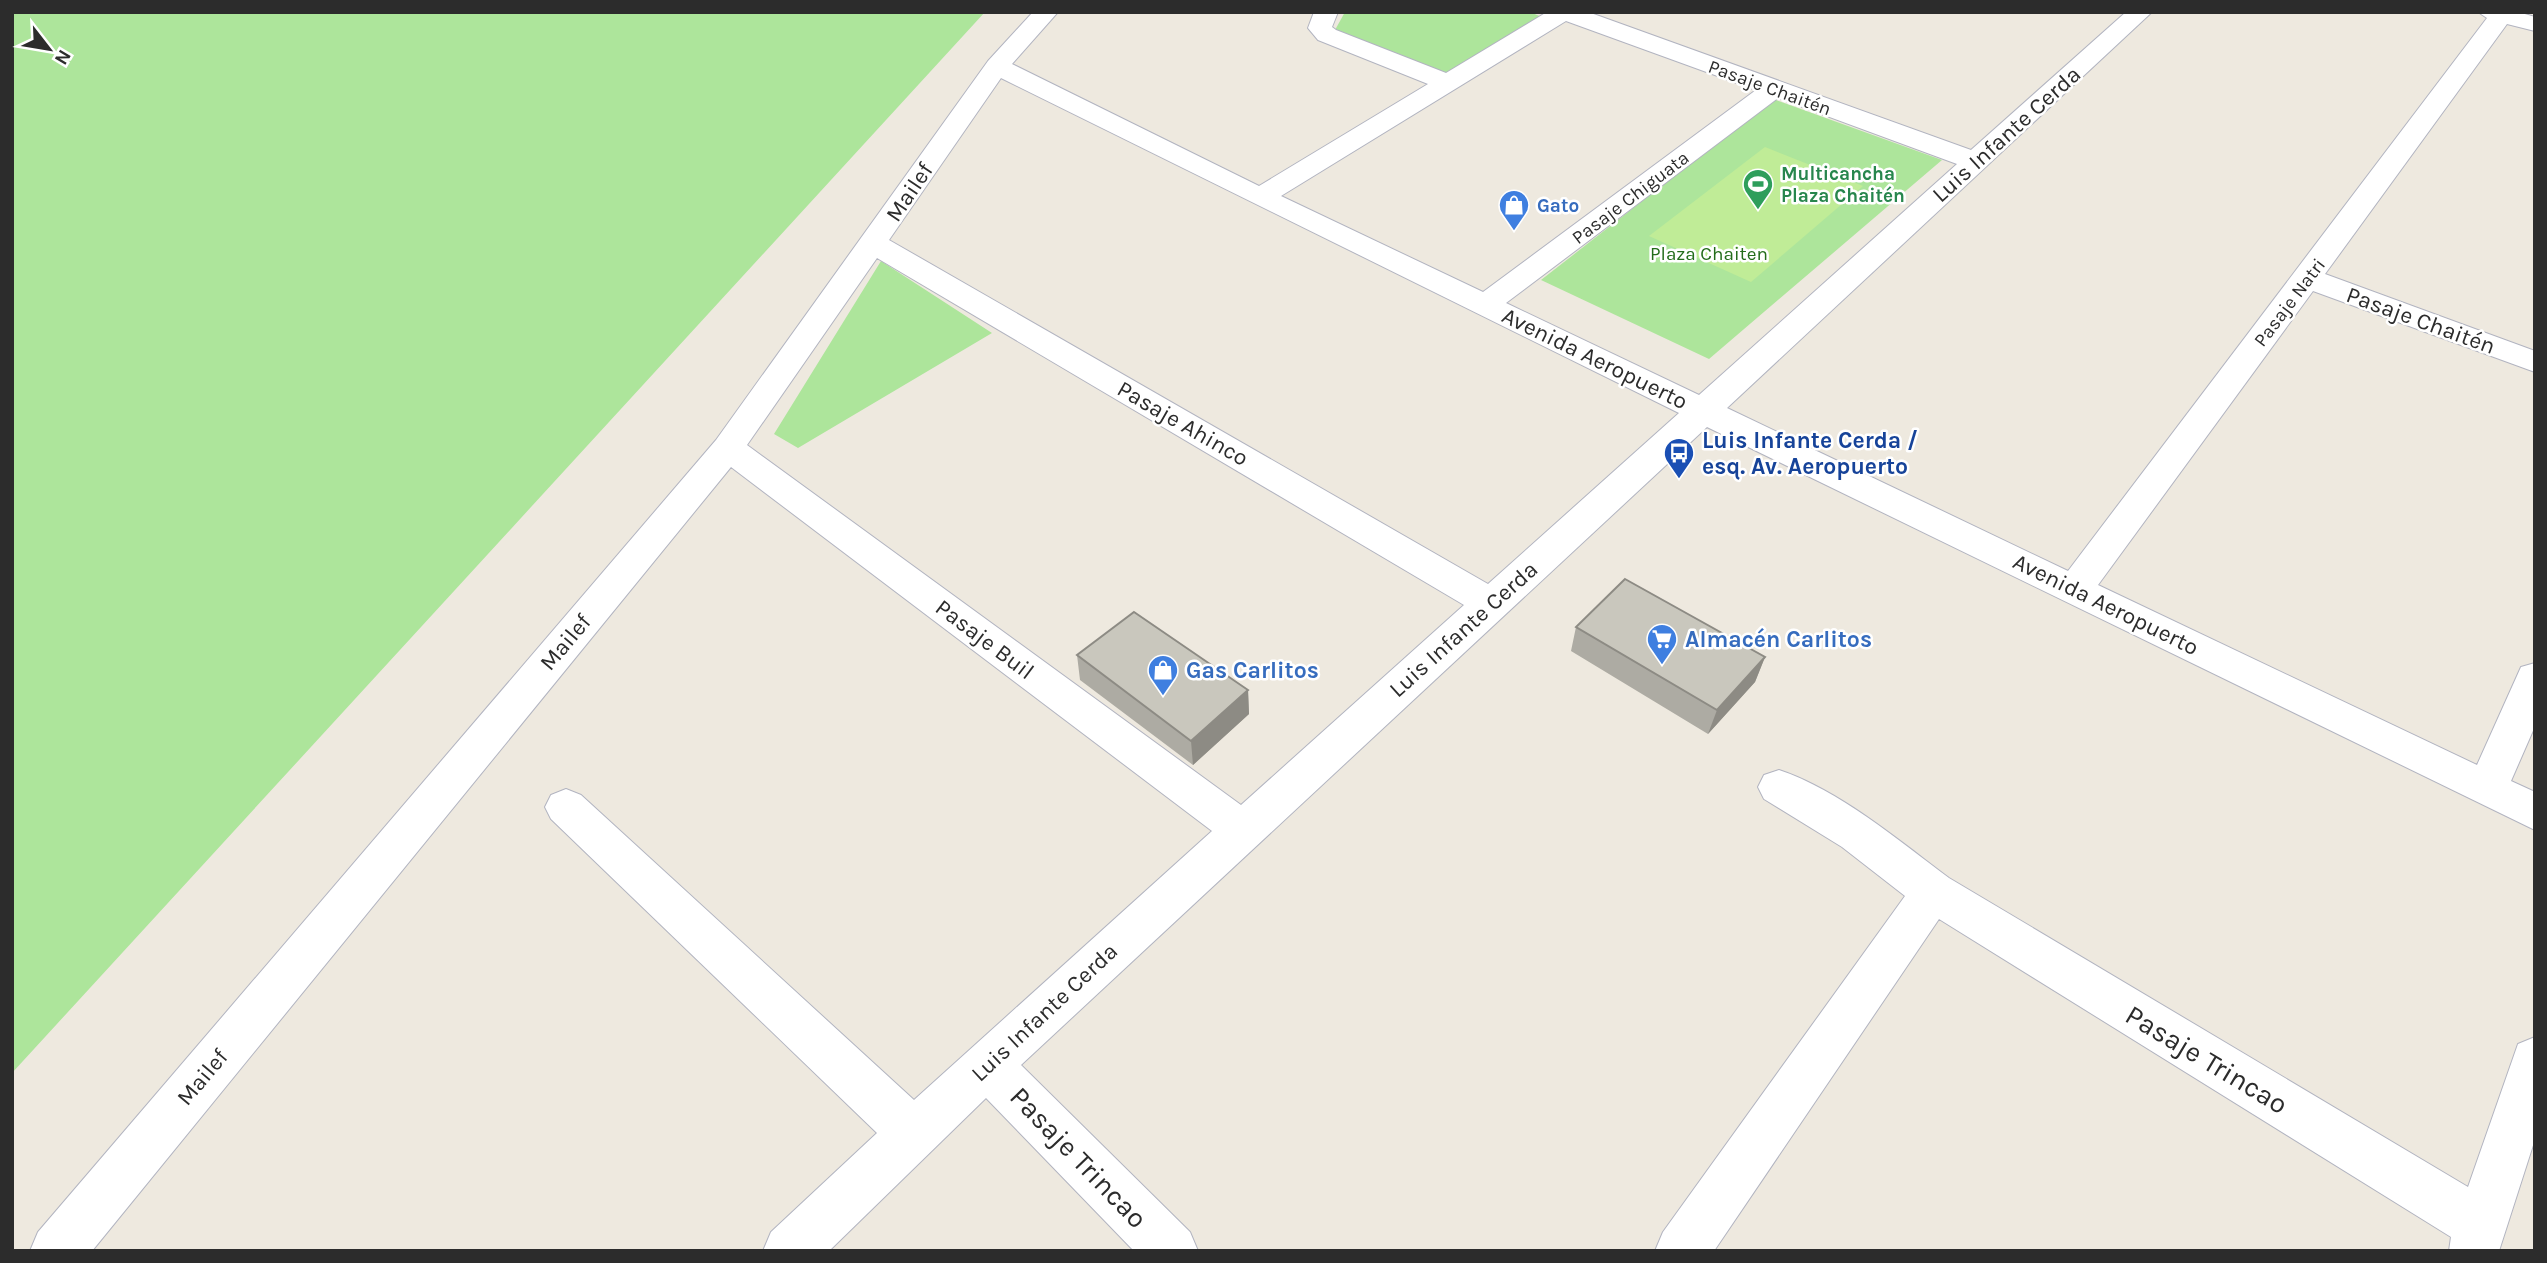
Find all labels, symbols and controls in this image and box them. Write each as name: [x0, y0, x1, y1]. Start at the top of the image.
north arrow: [14, 14, 84, 84]
text: N: [50, 46, 76, 69]
street label: Pasaje Chaitén: [1705, 56, 1834, 120]
street label: Luis Infante Cerda: [1927, 61, 2086, 208]
street label: Pasaje Chiguata: [1568, 147, 1693, 249]
street label: Mailef: [880, 158, 939, 227]
place label: Multicancha Plaza Chaitén: [1781, 163, 1905, 207]
sports icon: Multicancha Plaza Chaitén: [1741, 167, 1775, 211]
shop icon: Gato: [1497, 188, 1531, 232]
place label: Gato: [1537, 195, 1579, 217]
park label: Plaza Chaiten: [1650, 243, 1768, 265]
street label: Pasaje Natri: [2249, 254, 2330, 351]
street label: Pasaje Chaitén: [2343, 281, 2499, 360]
street label: Avenida Aeropuerto: [1498, 302, 1692, 415]
street label: Pasaje Ahinco: [1112, 375, 1253, 472]
place label: Luis Infante Cerda / esq. Av. Aeropuerto: [1702, 427, 1918, 480]
bus stop icon: Luis Infante Cerda / esq. Av. Aeropuerto: [1662, 436, 1696, 480]
street label: Avenida Aeropuerto: [2009, 548, 2203, 661]
street label: Luis Infante Cerda: [1384, 556, 1543, 703]
street label: Pasaje Buil: [930, 594, 1039, 685]
street label: Mailef: [534, 609, 597, 676]
supermarket icon: Almacén Carlitos: [1645, 622, 1679, 666]
place label: Almacén Carlitos: [1685, 626, 1872, 653]
shop icon: Gas Carlitos: [1146, 653, 1180, 697]
place label: Gas Carlitos: [1186, 657, 1319, 684]
street label: Luis Infante Cerda: [966, 938, 1123, 1087]
street label: Pasaje Trincao: [2120, 998, 2294, 1121]
street label: Mailef: [171, 1044, 234, 1111]
street label: Pasaje Trincao: [1003, 1080, 1154, 1235]

